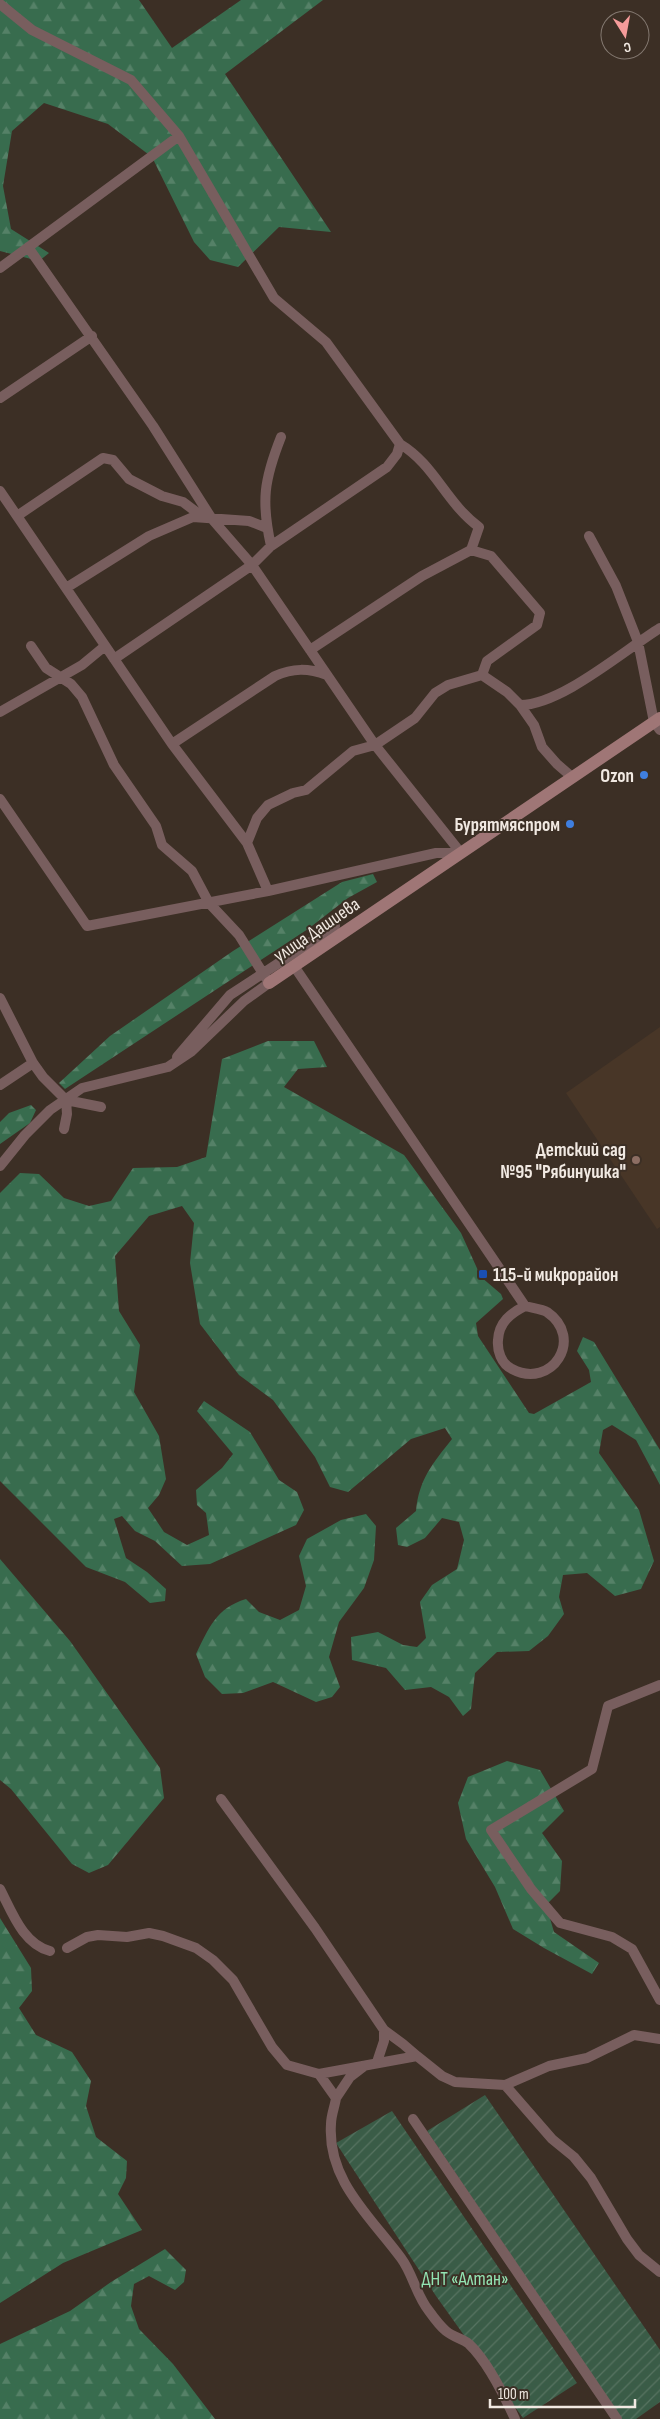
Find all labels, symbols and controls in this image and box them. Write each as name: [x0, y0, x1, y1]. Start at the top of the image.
north arrow: [600, 10, 650, 60]
text: С: [622, 38, 633, 56]
place label: Ozon: [600, 765, 634, 788]
marker: Ozon: [638, 769, 650, 781]
place label: Бурятмяспром: [454, 814, 560, 837]
marker: Бурятмяспром: [564, 818, 576, 830]
street label: улица Дашиева: [269, 893, 364, 968]
place label: Детский сад №95 "Рябинушка": [500, 1139, 626, 1184]
marker: Детский сад №95 "Рябинушка": [630, 1154, 642, 1166]
place label: 115-й микрорайон: [493, 1264, 618, 1287]
marker: 115-й микрорайон: [477, 1268, 489, 1280]
park label: ДНТ «Алтан»: [422, 2268, 508, 2291]
scale bar: [490, 2376, 635, 2408]
text: 100 m: [498, 2385, 529, 2404]

